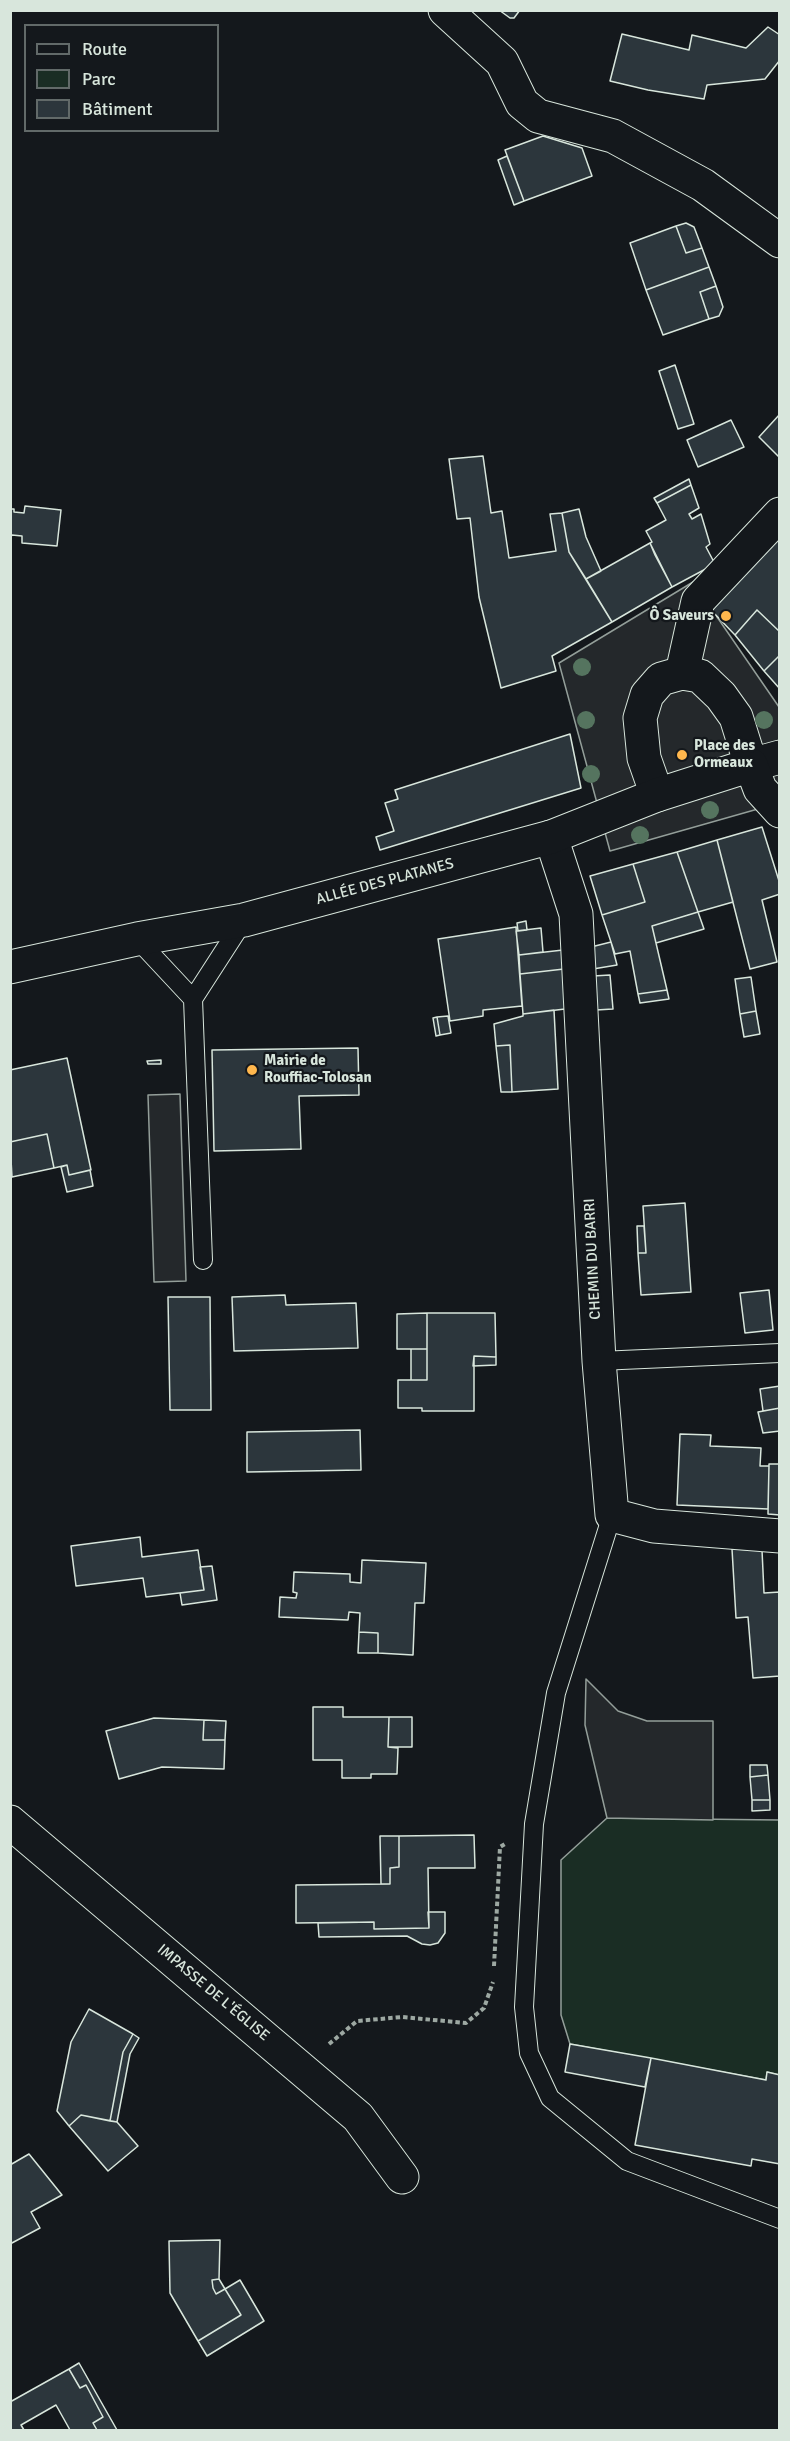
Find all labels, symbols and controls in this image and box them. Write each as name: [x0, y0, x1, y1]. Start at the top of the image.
legend: [24, 24, 219, 132]
text: Route: [82, 38, 127, 60]
text: Parc: [82, 68, 116, 90]
text: Bâtiment: [82, 98, 153, 120]
place label: Ô Saveurs: [650, 607, 714, 625]
marker: Ô Saveurs: [719, 609, 733, 623]
place label: Place des Ormeaux: [694, 737, 755, 772]
marker: Place des Ormeaux: [675, 748, 689, 762]
street label: ALLÉE DES PLATANES: [314, 855, 456, 909]
place label: Mairie de Rouffiac-Tolosan: [264, 1052, 372, 1087]
marker: Mairie de Rouffiac-Tolosan: [245, 1063, 259, 1077]
street label: CHEMIN DU BARRI: [581, 1198, 605, 1320]
street label: IMPASSE DE L'ÉGLISE: [153, 1941, 273, 2045]

